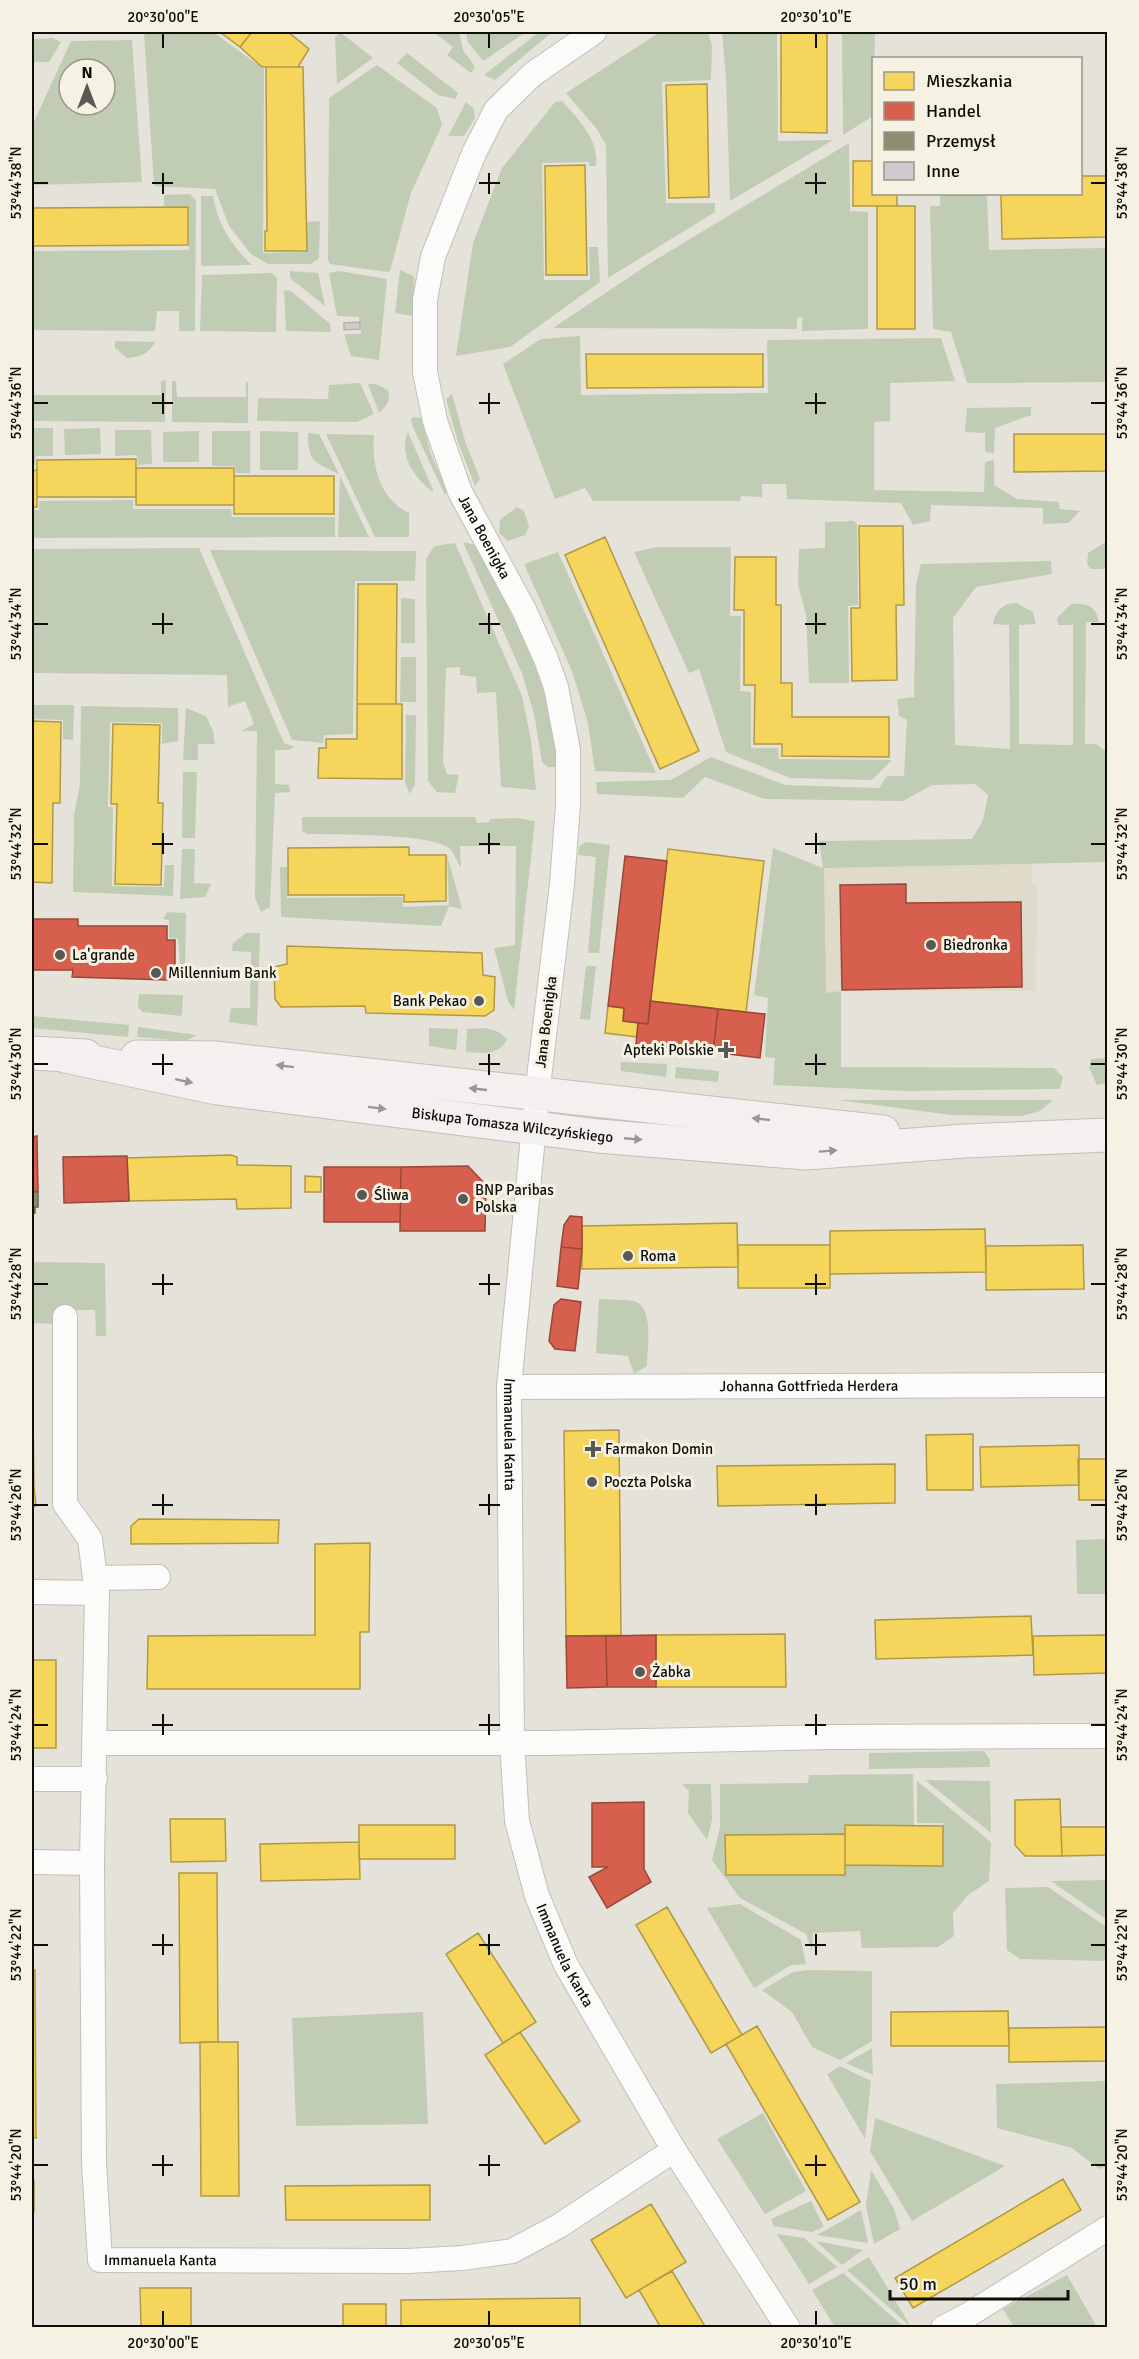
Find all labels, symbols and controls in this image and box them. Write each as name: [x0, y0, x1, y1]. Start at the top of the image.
text: 20°30'00"E: [127, 8, 199, 26]
text: 20°30'05"E: [453, 8, 525, 26]
text: 20°30'10"E: [780, 8, 852, 26]
north arrow: [57, 57, 117, 117]
legend: [872, 57, 1082, 195]
text: N: [81, 63, 93, 83]
text: Mieszkania: [926, 70, 1012, 92]
text: Handel: [926, 100, 981, 122]
text: Przemysł: [926, 130, 996, 152]
text: 53°44'38"N: [7, 146, 25, 220]
text: 53°44'38"N: [1113, 146, 1131, 220]
text: Inne: [926, 160, 960, 182]
text: 53°44'36"N: [7, 366, 25, 440]
text: 53°44'36"N: [1113, 366, 1131, 440]
street label: Jana Boenigka: [454, 492, 514, 582]
text: 53°44'34"N: [7, 587, 25, 661]
text: 53°44'34"N: [1113, 587, 1131, 661]
text: 53°44'32"N: [7, 807, 25, 881]
text: 53°44'32"N: [1113, 807, 1131, 881]
place label: Biedronka: [943, 936, 1008, 954]
marker: Biedronka: [924, 938, 938, 952]
place label: La'grande: [72, 946, 135, 964]
marker: La'grande: [53, 948, 67, 962]
place label: Millennium Bank: [168, 964, 277, 982]
marker: Millennium Bank: [149, 966, 163, 980]
street label: Jana Boenigka: [531, 975, 561, 1069]
place label: Bank Pekao: [393, 992, 467, 1010]
marker: Bank Pekao: [472, 994, 486, 1008]
text: 53°44'30"N: [7, 1027, 25, 1101]
text: 53°44'30"N: [1113, 1027, 1131, 1101]
place label: Apteki Polskie: [624, 1041, 714, 1059]
marker: Apteki Polskie: [719, 1043, 733, 1057]
one-way arrow: [275, 1061, 294, 1071]
one-way arrow: [174, 1077, 193, 1087]
one-way arrow: [469, 1084, 488, 1093]
one-way arrow: [367, 1104, 386, 1113]
street label: Biskupa Tomasza Wilczyńskiego: [410, 1104, 614, 1146]
one-way arrow: [751, 1114, 770, 1124]
one-way arrow: [624, 1134, 643, 1144]
one-way arrow: [818, 1147, 837, 1156]
place label: BNP Paribas Polska: [475, 1181, 554, 1216]
place label: Śliwa: [374, 1185, 409, 1204]
marker: Śliwa: [355, 1188, 369, 1202]
marker: BNP Paribas Polska: [456, 1192, 470, 1206]
text: 53°44'28"N: [7, 1247, 25, 1321]
place label: Roma: [640, 1247, 676, 1265]
text: 53°44'28"N: [1113, 1247, 1131, 1321]
marker: Roma: [621, 1249, 635, 1263]
street label: Immanuela Kanta: [500, 1377, 519, 1491]
street label: Johanna Gottfrieda Herdera: [720, 1377, 898, 1395]
place label: Farmakon Domin: [605, 1440, 713, 1458]
marker: Farmakon Domin: [586, 1442, 600, 1456]
text: 53°44'26"N: [7, 1468, 25, 1542]
text: 53°44'26"N: [1113, 1468, 1131, 1542]
place label: Poczta Polska: [604, 1473, 692, 1491]
marker: Poczta Polska: [585, 1475, 599, 1489]
place label: Żabka: [652, 1663, 691, 1681]
marker: Żabka: [633, 1665, 647, 1679]
text: 53°44'24"N: [7, 1688, 25, 1762]
text: 53°44'24"N: [1113, 1688, 1131, 1762]
street label: Immanuela Kanta: [532, 1901, 598, 2010]
text: 53°44'22"N: [7, 1908, 25, 1982]
text: 53°44'22"N: [1113, 1908, 1131, 1982]
text: 53°44'20"N: [7, 2128, 25, 2202]
text: 53°44'20"N: [1113, 2128, 1131, 2202]
street label: Immanuela Kanta: [104, 2251, 217, 2269]
scale bar: [890, 2263, 1068, 2301]
text: 50 m: [899, 2273, 937, 2295]
text: 20°30'00"E: [127, 2334, 199, 2352]
text: 20°30'05"E: [453, 2334, 525, 2352]
text: 20°30'10"E: [780, 2334, 852, 2352]

